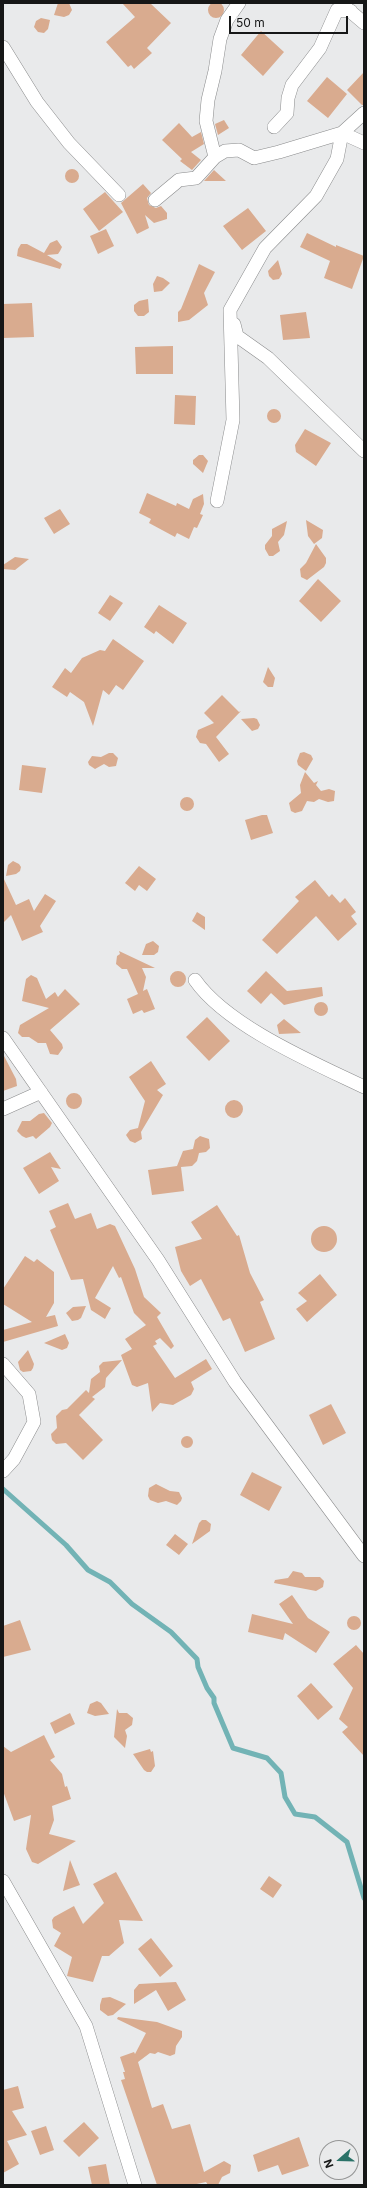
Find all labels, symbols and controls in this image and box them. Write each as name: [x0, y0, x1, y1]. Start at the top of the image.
scale bar: [231, 8, 350, 34]
text: 50 m: [236, 15, 265, 30]
north arrow: [319, 2140, 359, 2180]
text: N: [321, 2157, 337, 2170]

